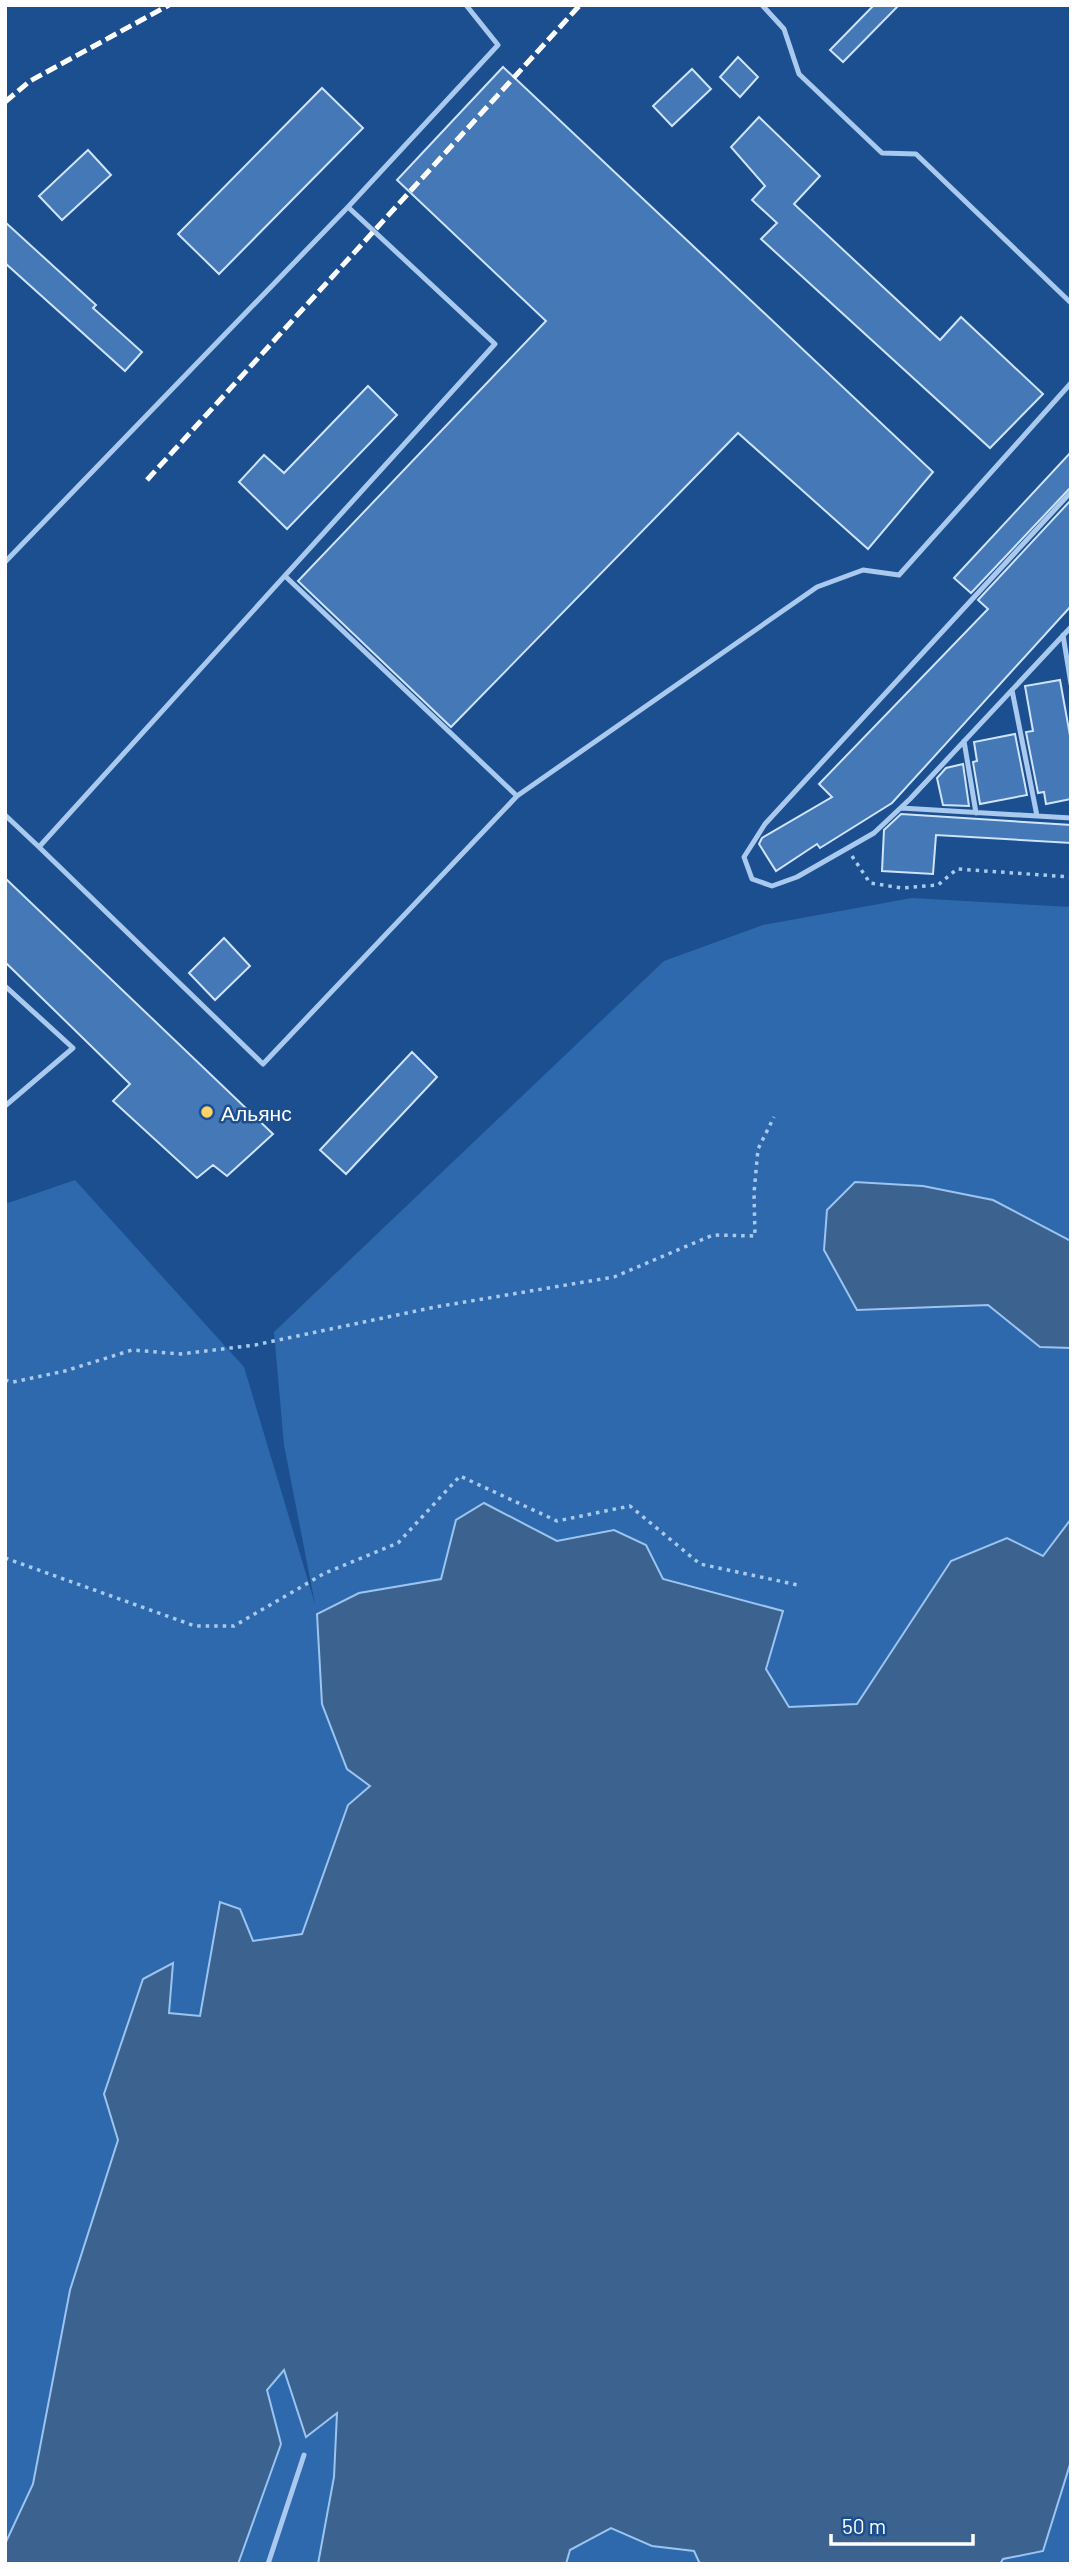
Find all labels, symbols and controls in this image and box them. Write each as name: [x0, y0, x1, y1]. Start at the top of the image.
place label: Альянс: [221, 1100, 292, 1125]
marker: Альянс: [199, 1104, 215, 1120]
scale bar: [831, 2502, 973, 2546]
text: 50 m: [842, 2513, 886, 2538]

